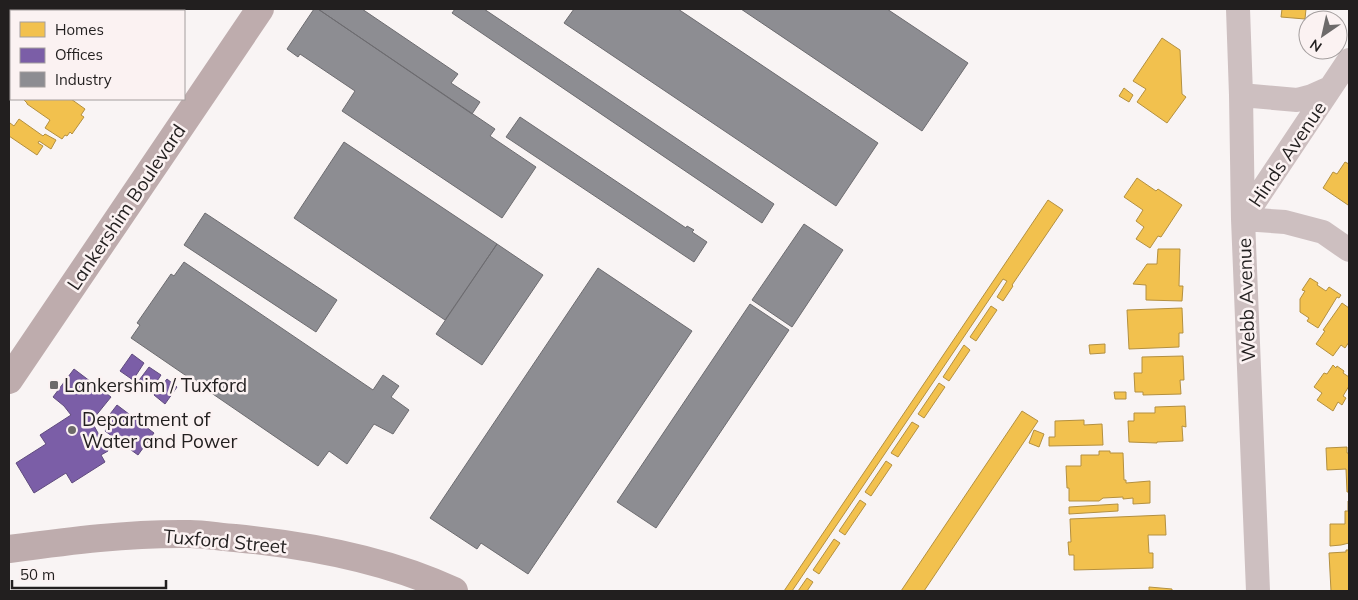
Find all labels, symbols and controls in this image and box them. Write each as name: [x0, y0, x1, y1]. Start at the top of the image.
legend: [10, 10, 185, 100]
north arrow: [1298, 10, 1348, 60]
text: Homes: [55, 20, 104, 39]
text: N: [1306, 35, 1325, 56]
text: Offices: [55, 45, 103, 64]
text: Industry: [55, 70, 112, 89]
street label: Hinds Avenue: [1243, 97, 1331, 211]
street label: Lankershim Boulevard: [61, 119, 191, 295]
street label: Webb Avenue: [1232, 237, 1260, 363]
place label: Lankershim / Tuxford: [64, 373, 247, 397]
marker: Lankershim / Tuxford: [48, 379, 60, 391]
place label: Department of Water and Power: [82, 407, 237, 453]
marker: Department of Water and Power: [66, 424, 78, 436]
street label: Tuxford Street: [162, 524, 288, 558]
scale bar: [12, 558, 166, 590]
text: 50 m: [20, 565, 55, 584]

